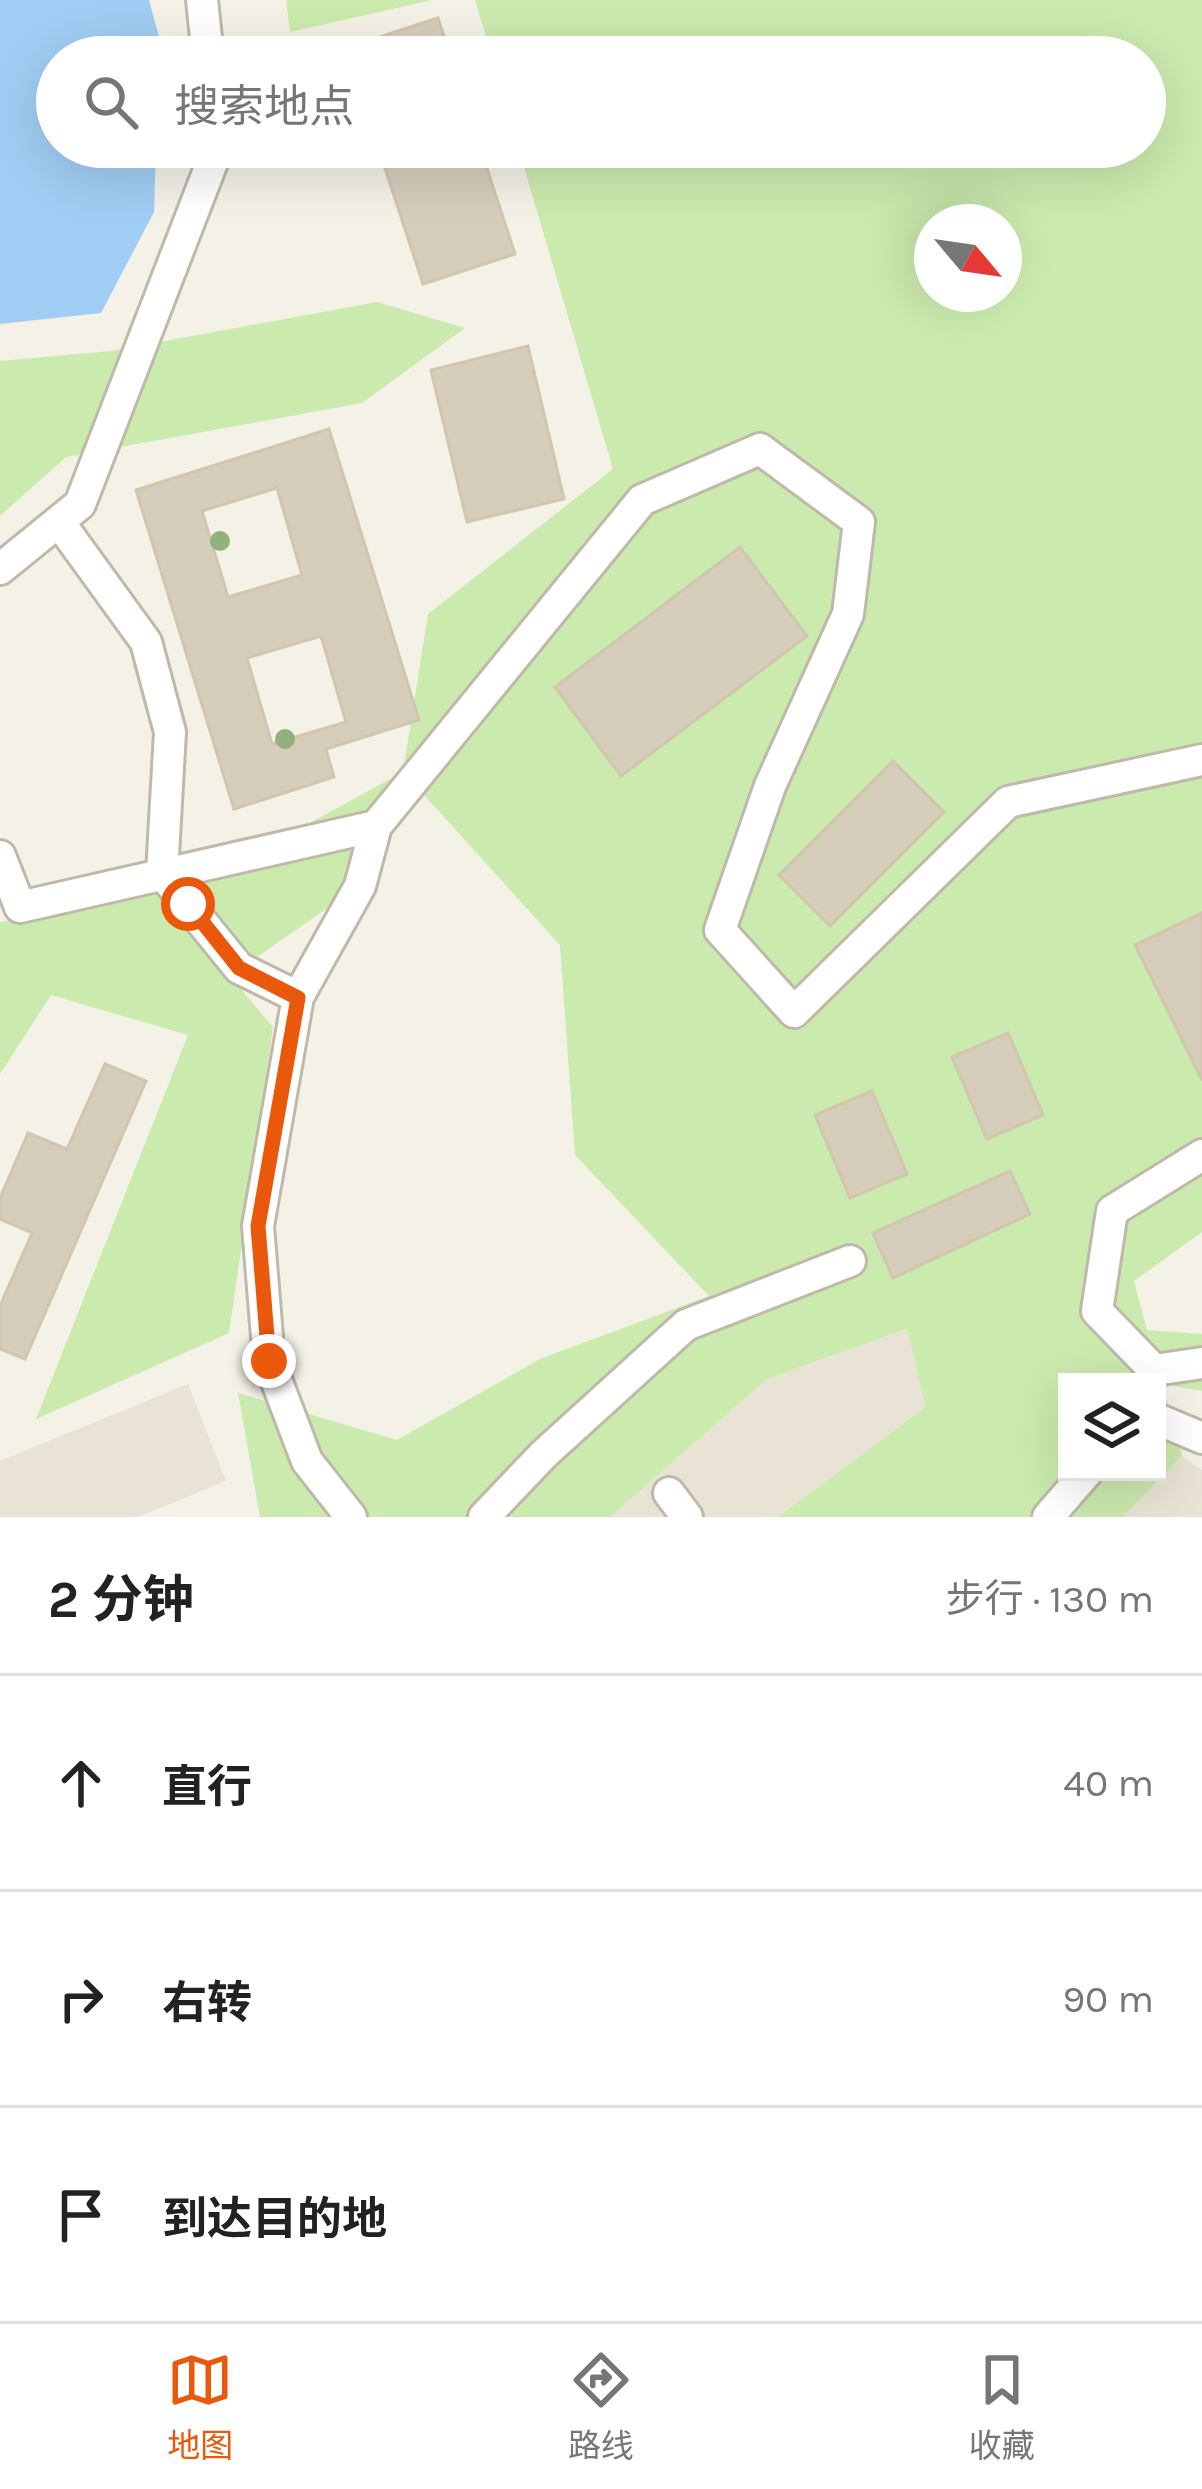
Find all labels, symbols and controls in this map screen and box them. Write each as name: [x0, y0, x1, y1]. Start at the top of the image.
search box: [36, 36, 1166, 168]
icon: search: [78, 69, 144, 135]
text: 搜索地点: [174, 81, 354, 133]
north arrow: [914, 204, 1022, 312]
route start: [161, 877, 215, 931]
route end: [242, 1334, 296, 1388]
map controls: [1058, 1373, 1166, 1481]
button: layers: [1058, 1373, 1166, 1481]
text: 2 分钟: [48, 1570, 194, 1630]
text: 步行 · 130 m: [946, 1576, 1154, 1622]
icon: ahead: [48, 1750, 114, 1816]
text: 40 m: [1063, 1760, 1154, 1806]
text: 直行: [162, 1761, 252, 1813]
icon: right: [48, 1966, 114, 2032]
text: 90 m: [1062, 1976, 1154, 2022]
text: 右转: [162, 1977, 252, 2029]
icon: arrive: [48, 2182, 114, 2248]
text: 到达目的地: [162, 2193, 387, 2245]
tab: 地图: [167, 2347, 233, 2467]
tab: 路线: [568, 2347, 634, 2467]
tab: 收藏: [969, 2347, 1035, 2467]

